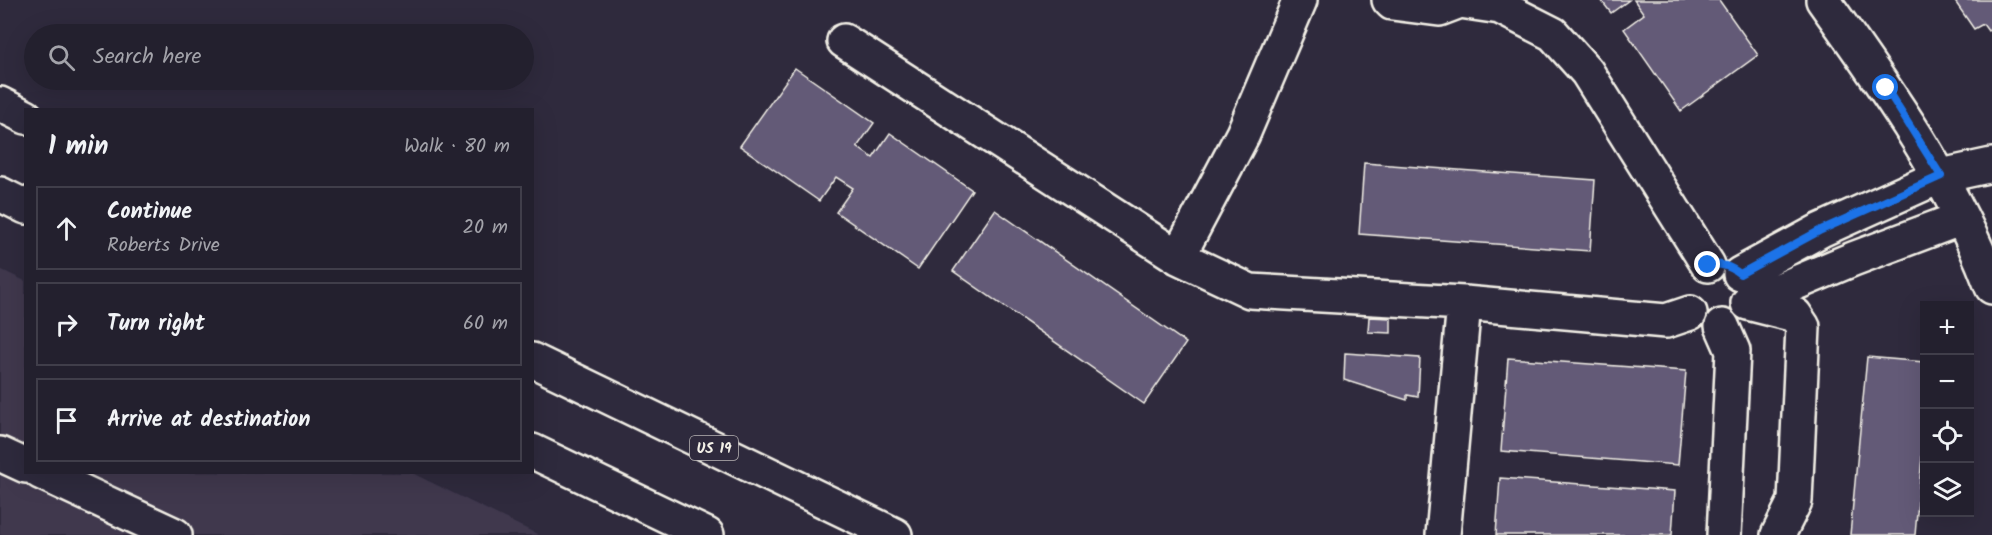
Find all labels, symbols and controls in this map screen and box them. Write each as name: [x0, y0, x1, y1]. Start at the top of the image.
search box: [24, 24, 534, 90]
text: Search here: [93, 40, 201, 75]
icon: search: [45, 41, 78, 74]
route start: [1872, 74, 1898, 100]
text: 1 min: [48, 126, 108, 168]
text: Walk · 80 m: [404, 131, 510, 163]
text: Continue: [107, 195, 192, 230]
icon: ahead: [50, 212, 83, 245]
text: 20 m: [462, 212, 508, 244]
text: Roberts Drive: [107, 230, 220, 262]
route end: [1694, 251, 1720, 277]
map controls: [1920, 301, 1974, 517]
button: +: [1920, 301, 1974, 355]
text: Turn right: [107, 307, 205, 342]
icon: right: [50, 308, 83, 341]
text: 60 m: [463, 308, 508, 340]
button: −: [1920, 355, 1974, 409]
text: Arrive at destination: [107, 403, 310, 438]
icon: arrive: [50, 404, 83, 437]
button: locate: [1920, 409, 1974, 463]
road number: US 19: [690, 436, 738, 460]
button: layers: [1920, 463, 1974, 517]

